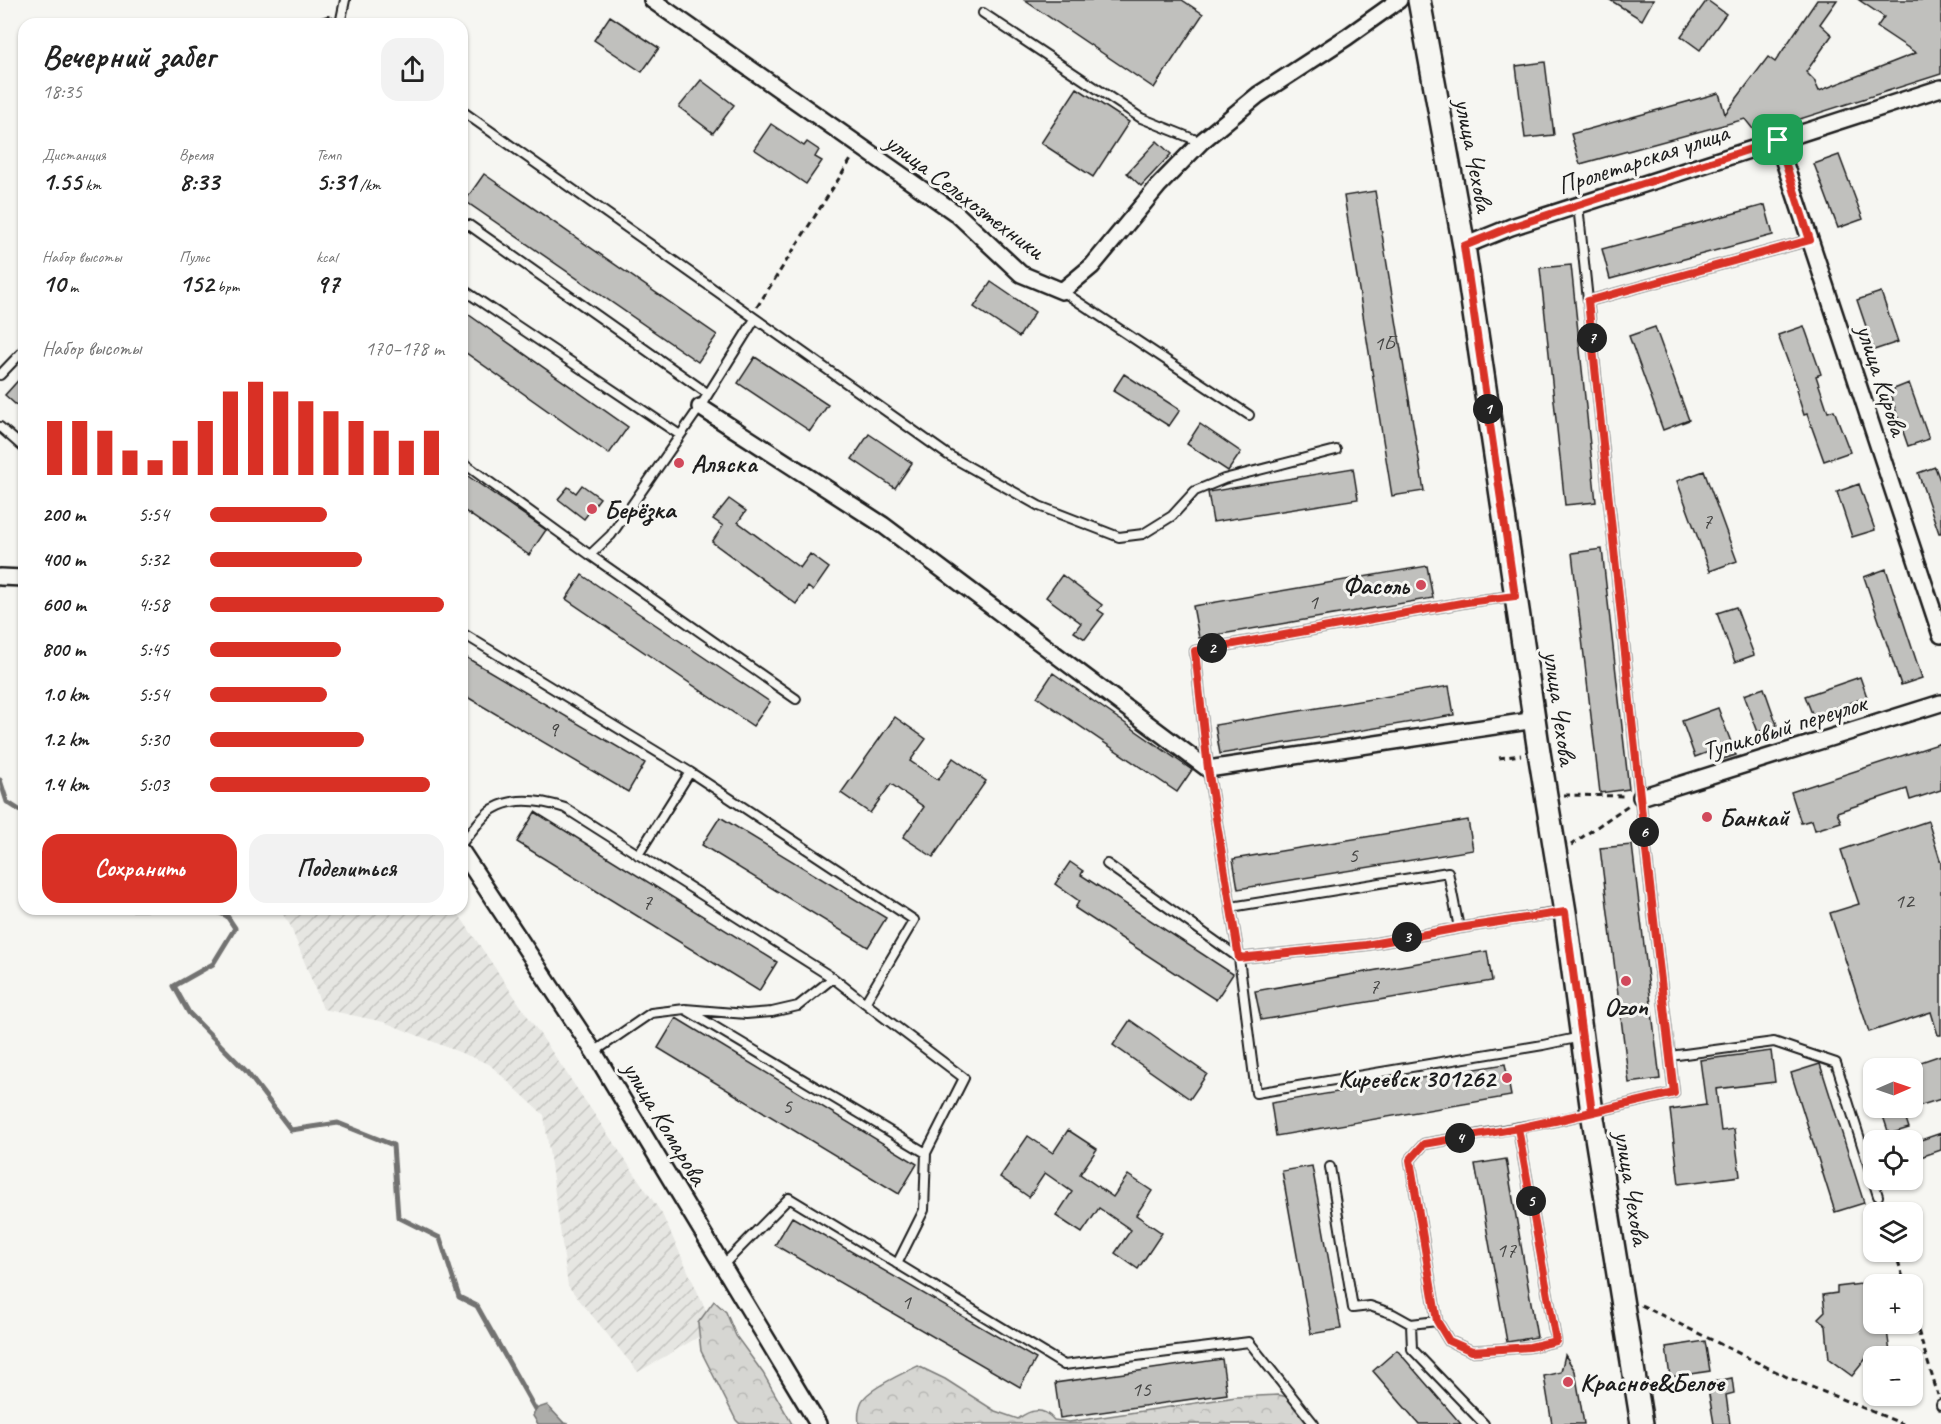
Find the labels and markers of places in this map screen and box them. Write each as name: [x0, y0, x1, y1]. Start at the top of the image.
pin: [1752, 114, 1803, 165]
pin: 7: [1577, 323, 1607, 353]
pin: 1: [1473, 394, 1503, 424]
place label: Аляска: [691, 447, 758, 480]
marker: Аляска: [672, 456, 686, 470]
place label: Берёзка: [604, 493, 678, 526]
marker: Берёзка: [585, 502, 599, 516]
place label: Фасоль: [1343, 569, 1411, 602]
marker: Фасоль: [1414, 578, 1428, 592]
pin: 2: [1197, 633, 1227, 663]
place label: Банкай: [1719, 801, 1791, 834]
marker: Банкай: [1700, 810, 1714, 824]
pin: 6: [1629, 817, 1659, 847]
pin: 3: [1392, 922, 1422, 952]
marker: Ozon: [1619, 974, 1633, 988]
place label: Ozon: [1604, 990, 1649, 1023]
place label: Киреевск 301262: [1338, 1062, 1497, 1095]
marker: Киреевск 301262: [1500, 1071, 1514, 1085]
pin: 4: [1445, 1123, 1475, 1153]
pin: 5: [1516, 1186, 1546, 1216]
place label: Красное&Белое: [1580, 1366, 1726, 1399]
marker: Красное&Белое: [1561, 1375, 1575, 1389]

